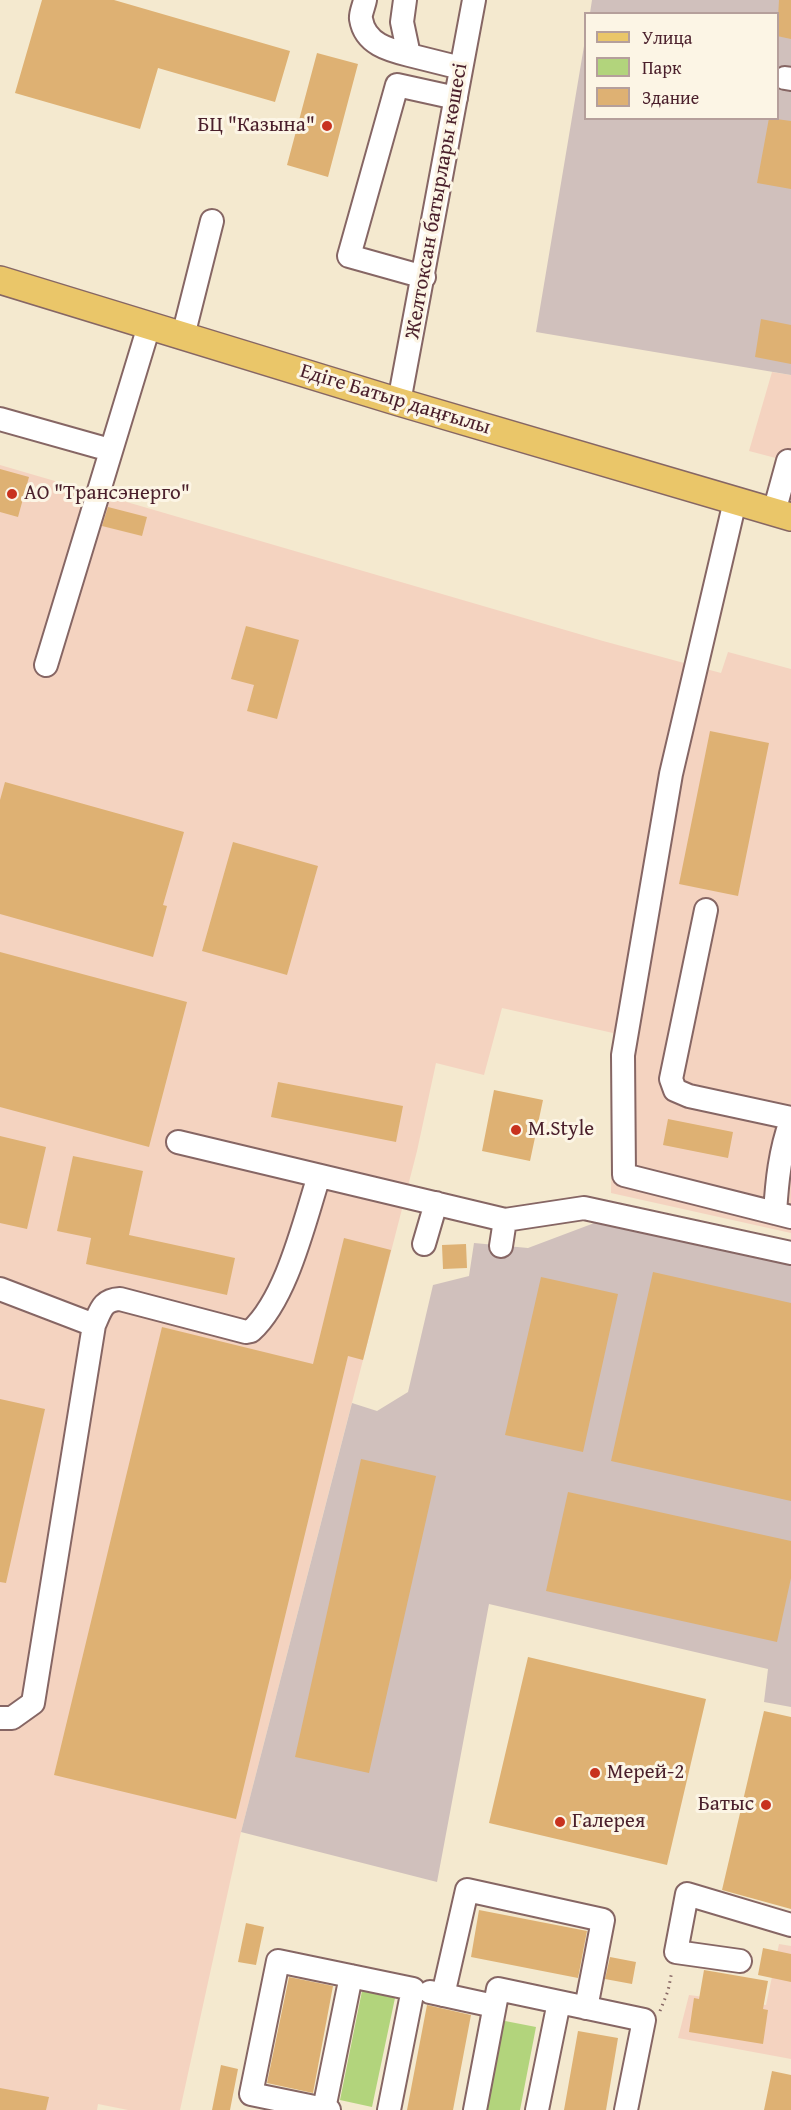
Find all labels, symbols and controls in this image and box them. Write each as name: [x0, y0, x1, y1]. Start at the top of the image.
legend: [584, 12, 779, 120]
text: Улица: [642, 24, 692, 51]
text: Парк: [642, 54, 681, 81]
street label: Желтоксан батырлары көшесі: [400, 61, 474, 341]
text: Здание: [642, 84, 699, 111]
place label: БЦ "Казына": [198, 113, 315, 139]
marker: БЦ "Казына": [320, 119, 334, 133]
street label: Едіге Батыр даңғылы: [297, 359, 493, 441]
place label: АО "Трансэнерго": [24, 481, 190, 507]
marker: АО "Трансэнерго": [5, 487, 19, 501]
place label: M.Style: [528, 1117, 594, 1143]
marker: M.Style: [509, 1123, 523, 1137]
place label: Мерей-2: [607, 1760, 684, 1786]
marker: Мерей-2: [588, 1766, 602, 1780]
place label: Батыс: [698, 1792, 754, 1818]
marker: Батыс: [759, 1798, 773, 1812]
place label: Галерея: [572, 1809, 645, 1835]
marker: Галерея: [553, 1815, 567, 1829]

